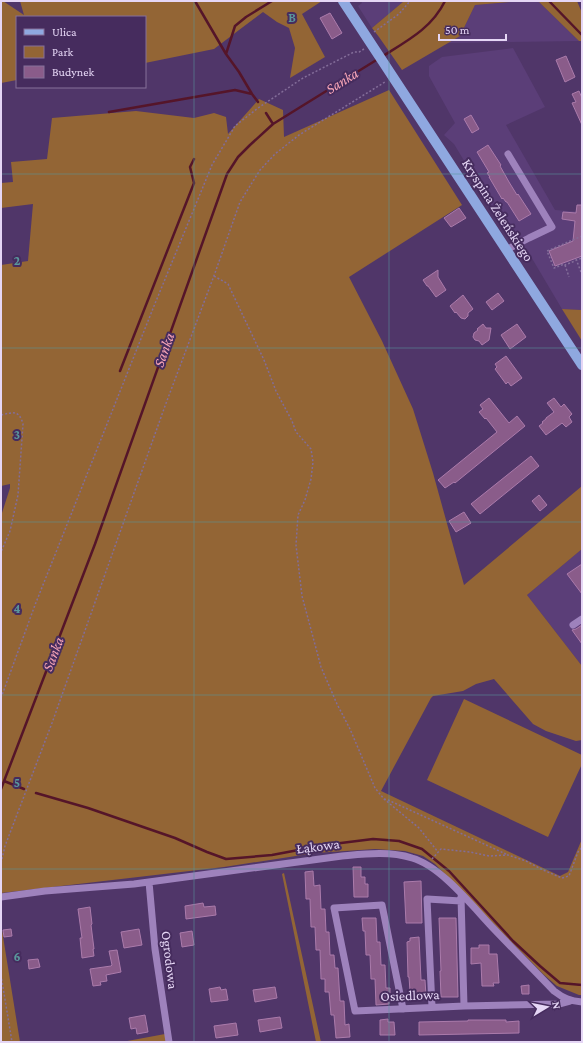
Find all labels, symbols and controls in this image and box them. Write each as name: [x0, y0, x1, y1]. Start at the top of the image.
text: B: [288, 10, 296, 25]
legend: [16, 16, 146, 88]
scale bar: [439, 16, 506, 42]
text: 50 m: [445, 23, 470, 37]
text: Ulica: [52, 25, 77, 39]
text: Park: [52, 45, 74, 59]
text: Budynek: [52, 65, 95, 79]
water label: Sanka: [323, 65, 361, 97]
street label: Kryspina Żeleńskiego: [459, 156, 537, 264]
text: 2: [14, 253, 21, 268]
water label: Sanka: [150, 331, 178, 369]
text: 3: [14, 427, 20, 442]
text: 4: [13, 601, 21, 616]
water label: Sanka: [39, 635, 67, 673]
text: 5: [14, 775, 20, 790]
street label: Łąkowa: [295, 835, 341, 857]
street label: Ogrodowa: [158, 930, 182, 991]
text: 6: [13, 949, 21, 964]
street label: Osiedlowa: [380, 986, 440, 1004]
north arrow: [527, 987, 567, 1027]
text: N: [550, 1001, 563, 1010]

